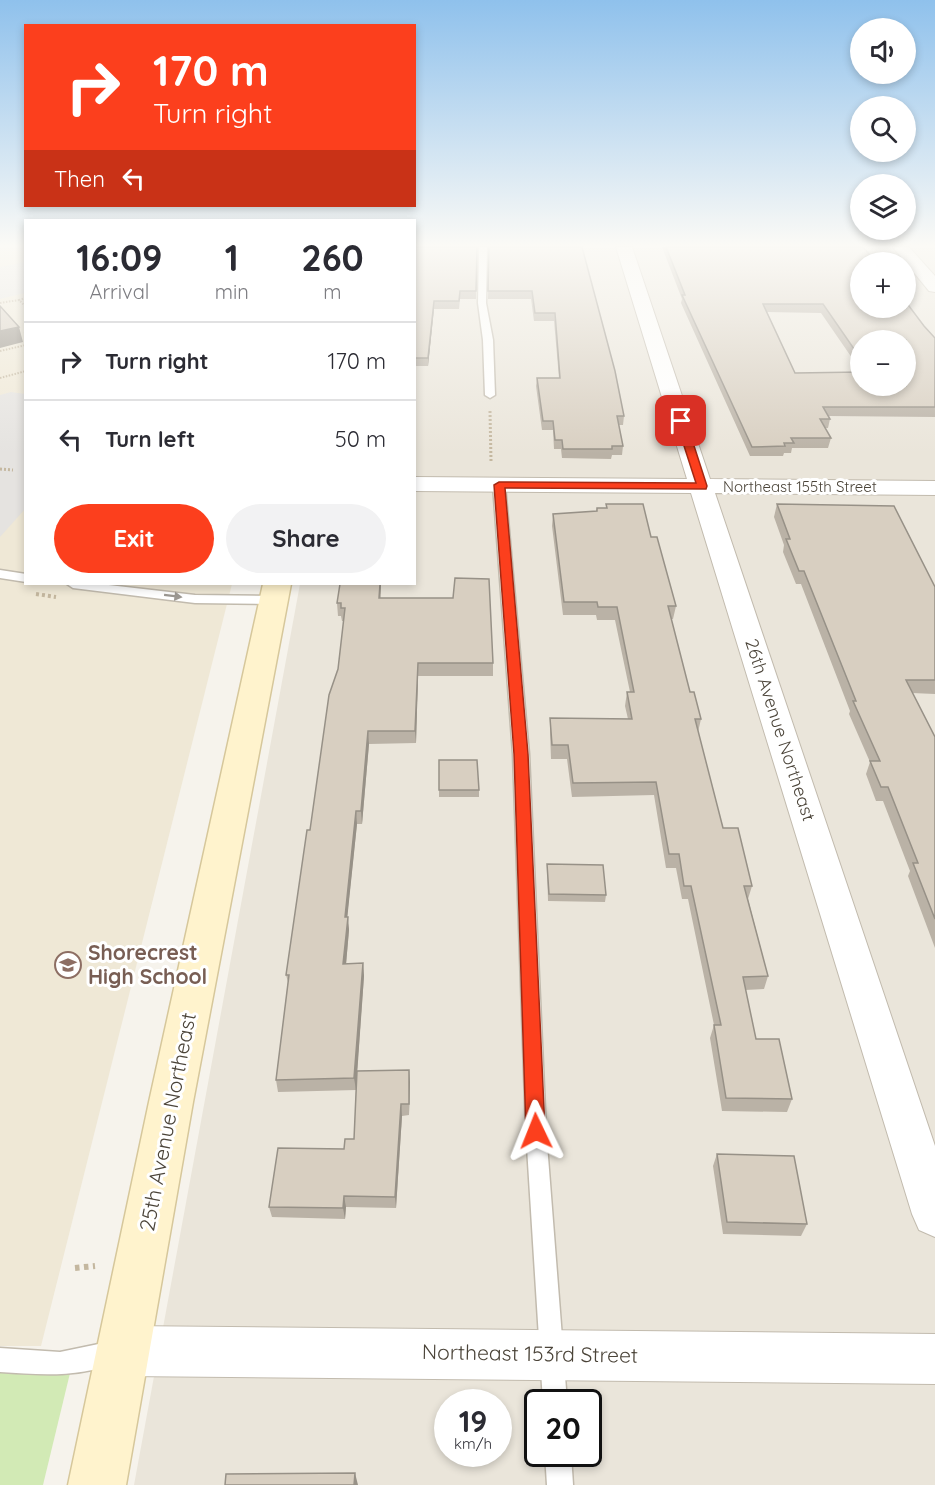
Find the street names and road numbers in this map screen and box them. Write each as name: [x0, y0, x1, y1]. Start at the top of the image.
street label: Northeast 155th Street: [723, 477, 877, 496]
street label: 26th Avenue Northeast: [740, 636, 821, 824]
street label: 25th Avenue Northeast: [133, 1010, 201, 1233]
street label: Northeast 153rd Street: [422, 1338, 638, 1368]

